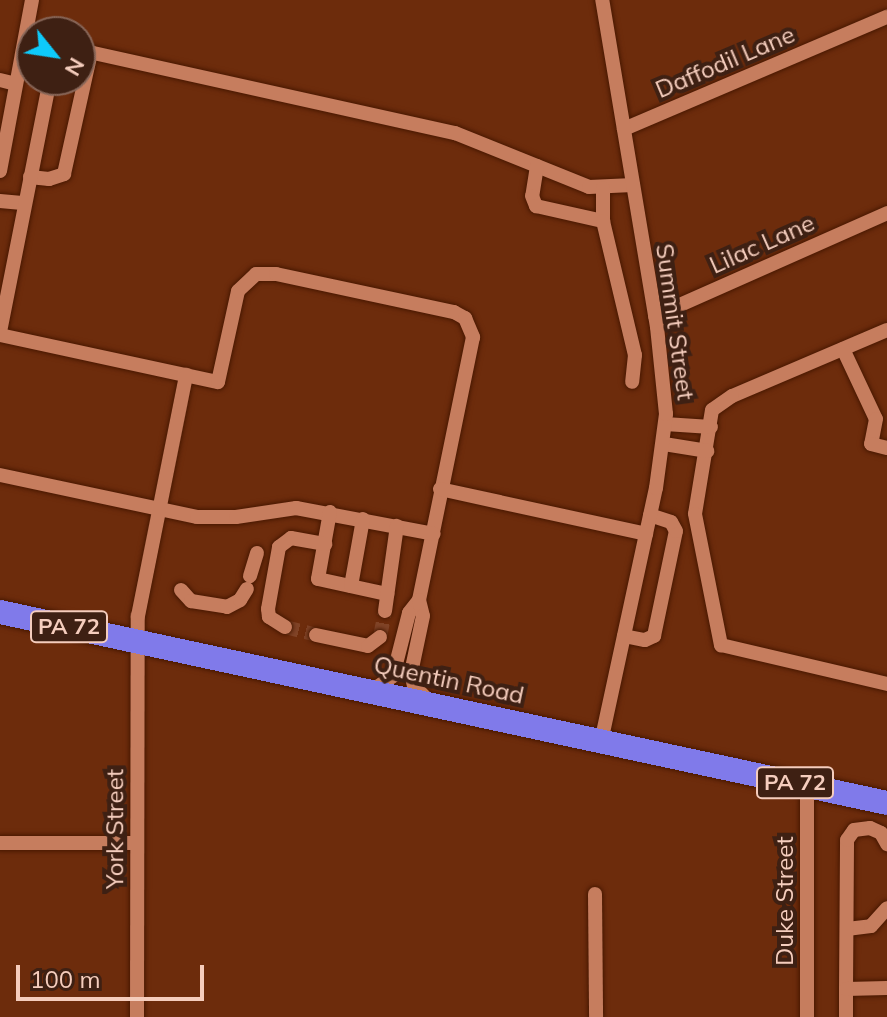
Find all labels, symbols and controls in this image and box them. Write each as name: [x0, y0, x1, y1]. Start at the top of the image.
north arrow: [16, 16, 96, 96]
street label: Daffodil Lane: [651, 20, 799, 104]
text: N: [59, 53, 91, 81]
street label: Lilac Lane: [705, 208, 819, 280]
street label: Summit Street: [650, 242, 700, 402]
road number: PA 72: [29, 609, 109, 645]
street label: Quentin Road: [371, 650, 527, 710]
road number: PA 72: [755, 765, 835, 801]
street label: York Street: [101, 769, 129, 889]
street label: Duke Street: [771, 836, 799, 966]
scale bar: [20, 949, 208, 999]
text: 100 m: [30, 964, 101, 994]

